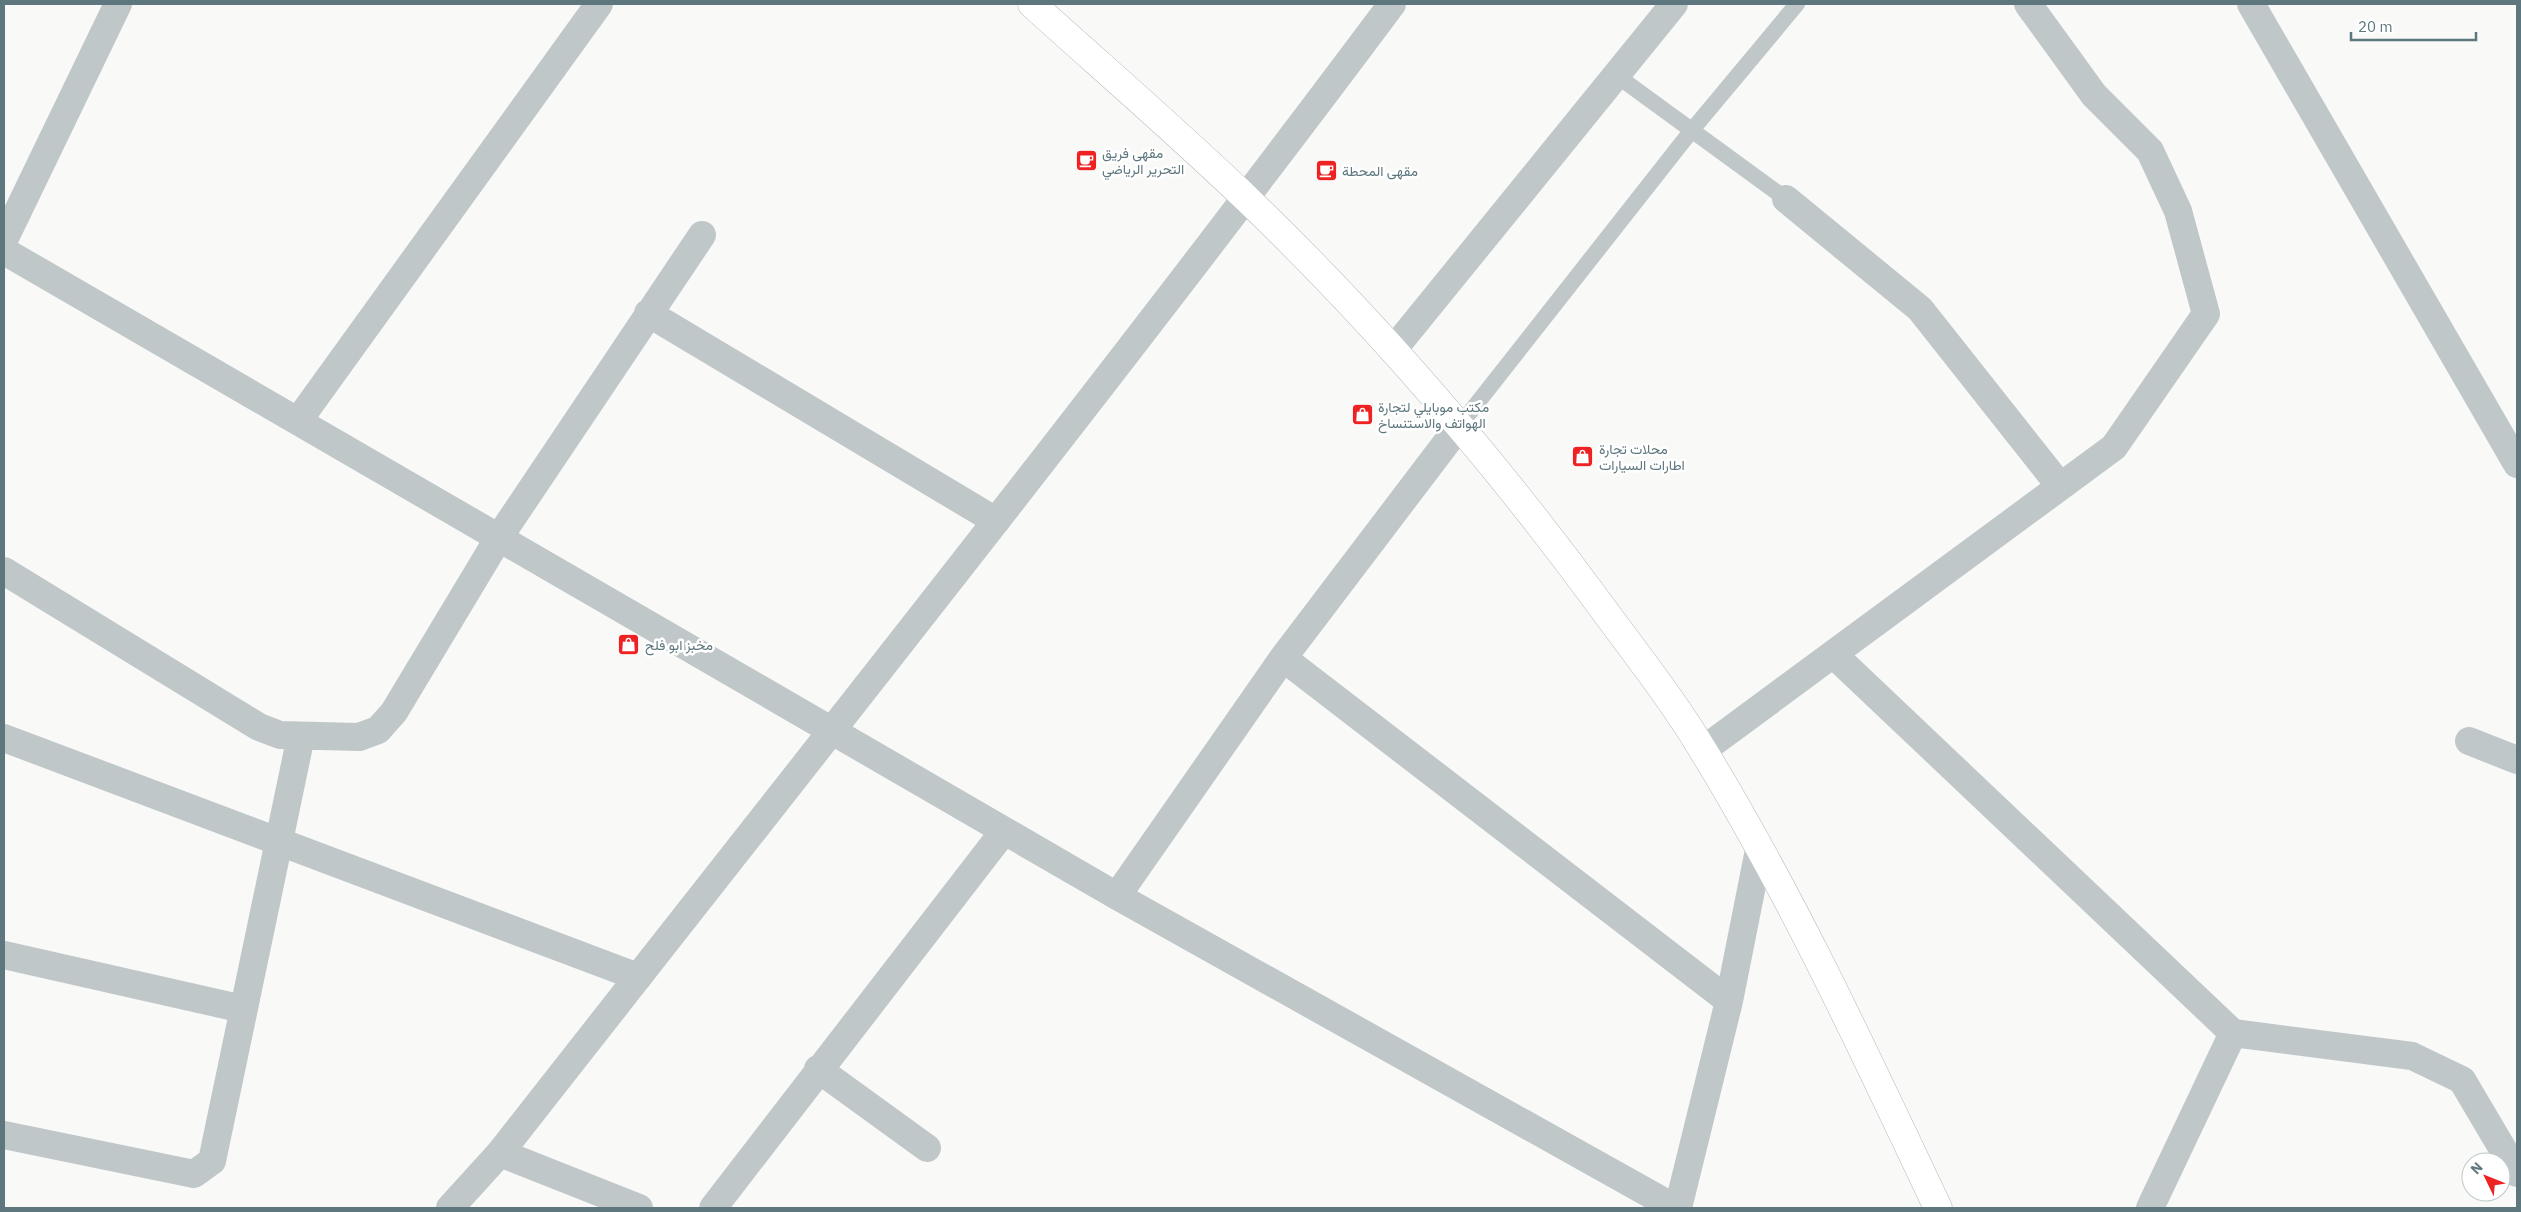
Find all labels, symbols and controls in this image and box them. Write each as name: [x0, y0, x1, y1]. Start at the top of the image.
scale bar: [2351, 10, 2476, 42]
text: 20 m: [2358, 17, 2393, 36]
place label: مقهى فريق التحرير الرياضي: [1102, 144, 1184, 181]
cafe icon: مقهى فريق التحرير الرياضي: [1074, 149, 1098, 173]
cafe icon: مقهى المحطة: [1314, 159, 1338, 183]
place label: مقهى المحطة: [1342, 162, 1418, 180]
place label: مكتب موبايلي لتجارة الهواتف والاستنساخ: [1378, 398, 1489, 434]
shop icon: مكتب موبايلي لتجارة الهواتف والاستنساخ: [1350, 403, 1374, 427]
place label: محلات تجارة اطارات السيارات: [1599, 440, 1685, 474]
shop icon: محلات تجارة اطارات السيارات: [1571, 445, 1595, 469]
shop icon: مخبز ابو فلح: [617, 633, 641, 657]
place label: مخبز ابو فلح: [645, 636, 713, 656]
north arrow: [2461, 1152, 2511, 1202]
text: N: [2466, 1158, 2487, 1178]

